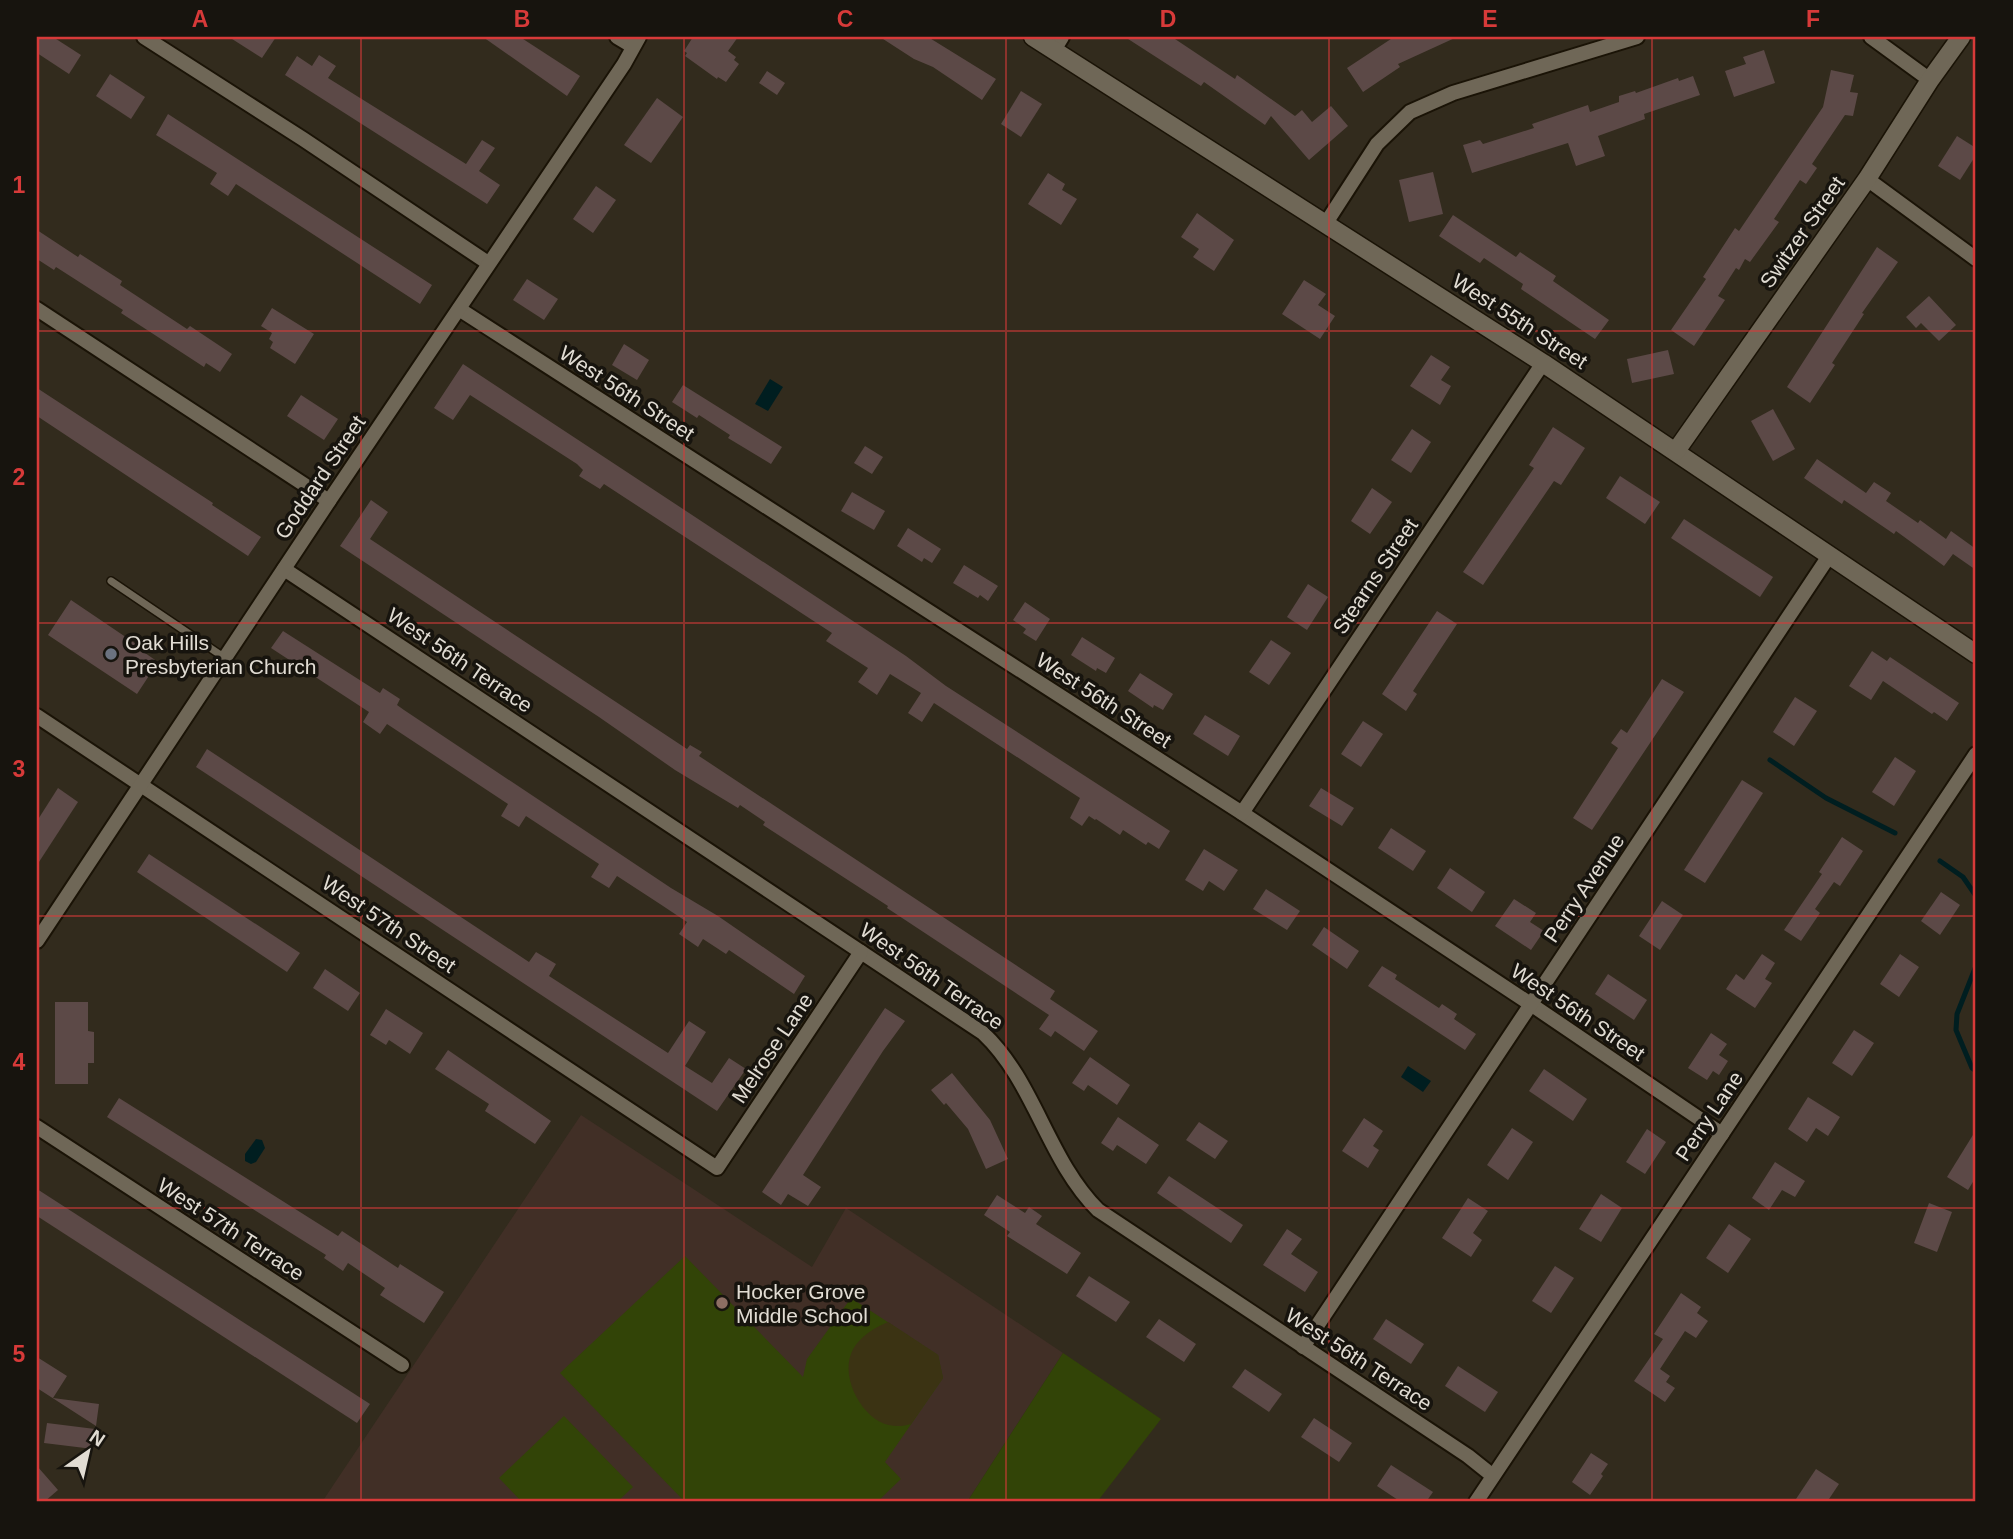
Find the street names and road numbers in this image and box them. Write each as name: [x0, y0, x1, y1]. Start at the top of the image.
street label: Switzer Street: [1755, 172, 1849, 292]
street label: West 55th Street: [1448, 269, 1592, 373]
street label: West 56th Street: [555, 341, 699, 445]
street label: Goddard Street: [270, 411, 370, 543]
street label: Stearns Street: [1328, 514, 1422, 638]
street label: West 56th Terrace: [383, 603, 537, 717]
street label: West 56th Street: [1032, 648, 1176, 752]
street label: Perry Avenue: [1539, 829, 1629, 947]
street label: West 57th Street: [318, 871, 460, 977]
street label: West 56th Terrace: [856, 918, 1008, 1034]
street label: West 56th Street: [1507, 959, 1649, 1065]
street label: Melrose Lane: [727, 989, 817, 1107]
street label: Perry Lane: [1671, 1067, 1747, 1165]
street label: West 57th Terrace: [154, 1173, 308, 1285]
street label: West 56th Terrace: [1282, 1303, 1436, 1415]

